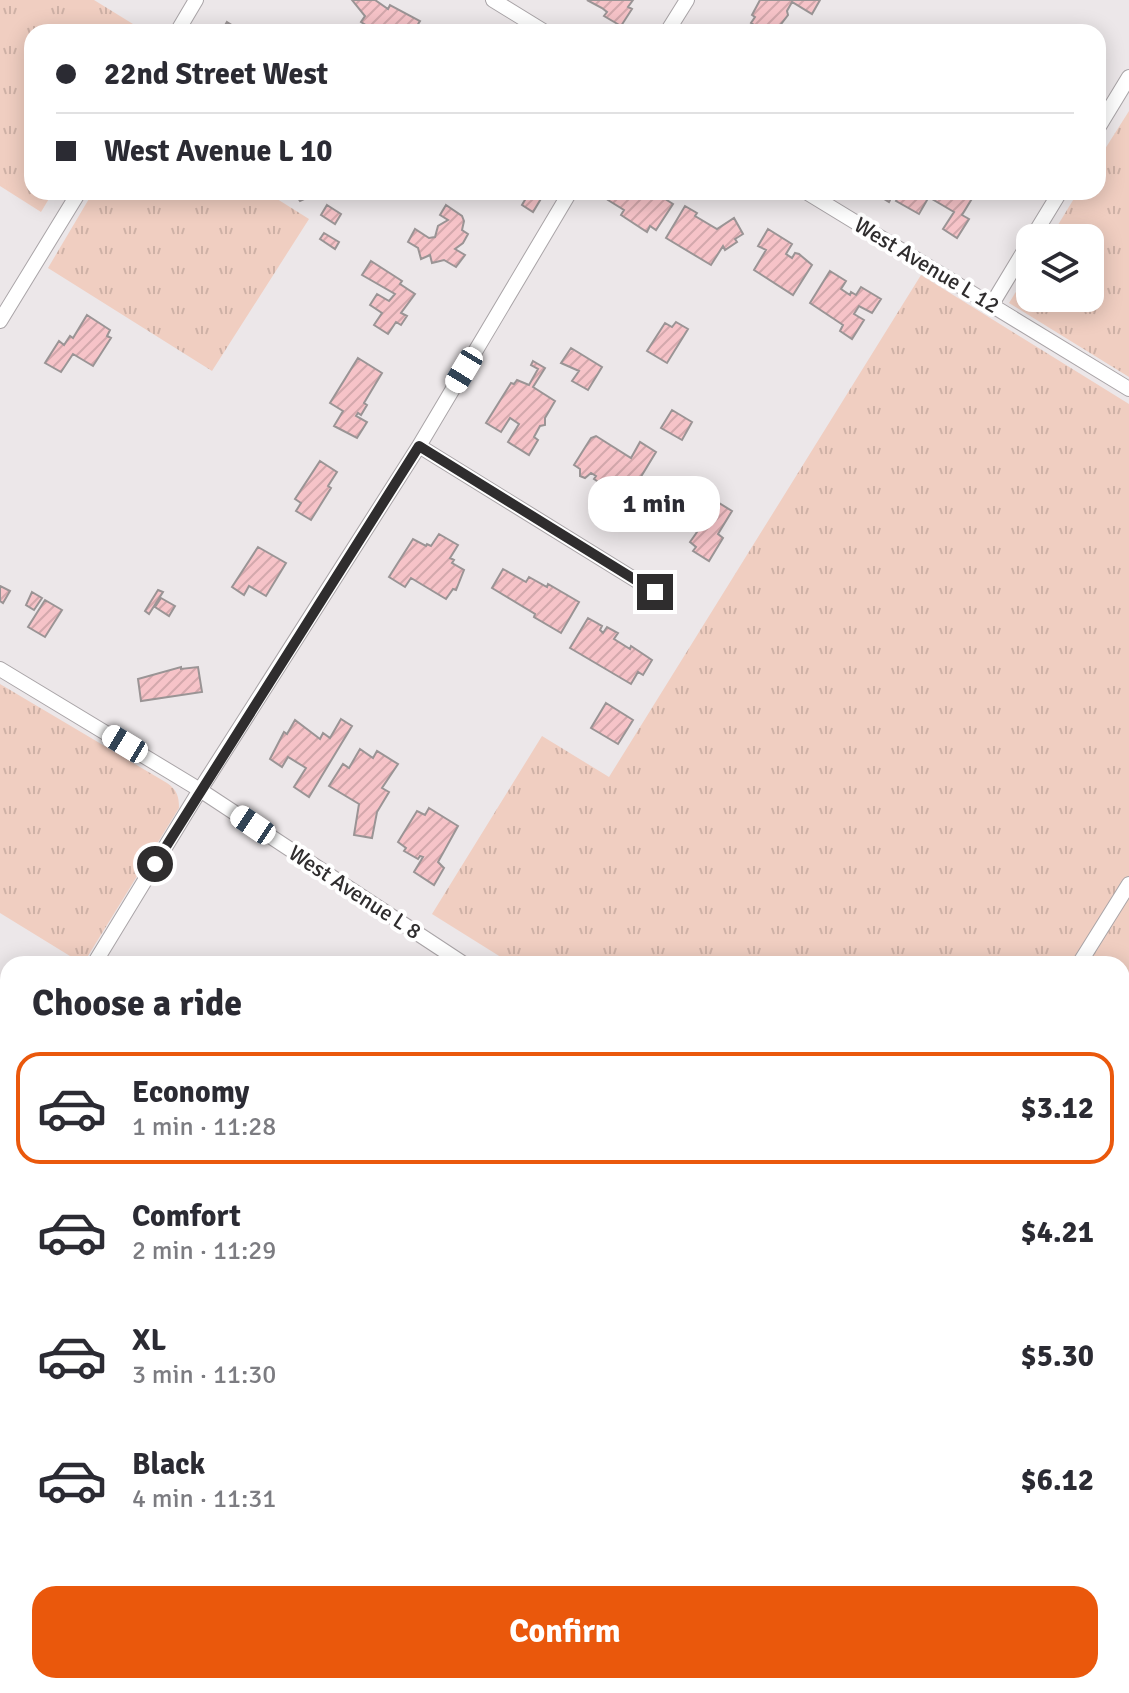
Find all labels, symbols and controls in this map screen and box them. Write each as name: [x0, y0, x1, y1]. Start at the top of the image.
text: 22nd Street West: [104, 56, 328, 93]
text: West Avenue L 10: [104, 133, 333, 170]
street label: West Avenue L 12: [850, 211, 1004, 319]
map controls: [1016, 224, 1104, 312]
button: layers: [1016, 224, 1104, 312]
car: [441, 343, 487, 397]
callout: 1 min: [589, 476, 721, 532]
text: 1 min: [623, 488, 685, 520]
route end: [637, 574, 673, 610]
car: [98, 721, 152, 767]
car: [226, 802, 280, 848]
street label: West Avenue L 8: [284, 839, 426, 945]
route start: [137, 846, 173, 882]
text: Choose a ride: [32, 981, 242, 1026]
icon: car: [36, 1072, 108, 1144]
text: Economy: [132, 1074, 249, 1111]
text: $3.12: [1021, 1090, 1094, 1127]
text: 1 min · 11:28: [132, 1111, 276, 1143]
icon: car: [36, 1196, 108, 1268]
text: Comfort: [132, 1198, 241, 1235]
text: $4.21: [1021, 1214, 1094, 1251]
text: 2 min · 11:29: [132, 1235, 276, 1267]
icon: car: [36, 1320, 108, 1392]
text: XL: [132, 1322, 166, 1359]
text: $5.30: [1021, 1338, 1094, 1375]
text: 3 min · 11:30: [132, 1359, 276, 1391]
icon: car: [36, 1444, 108, 1516]
text: Black: [132, 1446, 205, 1483]
text: $6.12: [1021, 1462, 1094, 1499]
text: 4 min · 11:31: [132, 1483, 276, 1515]
button: Confirm: [32, 1586, 1098, 1678]

